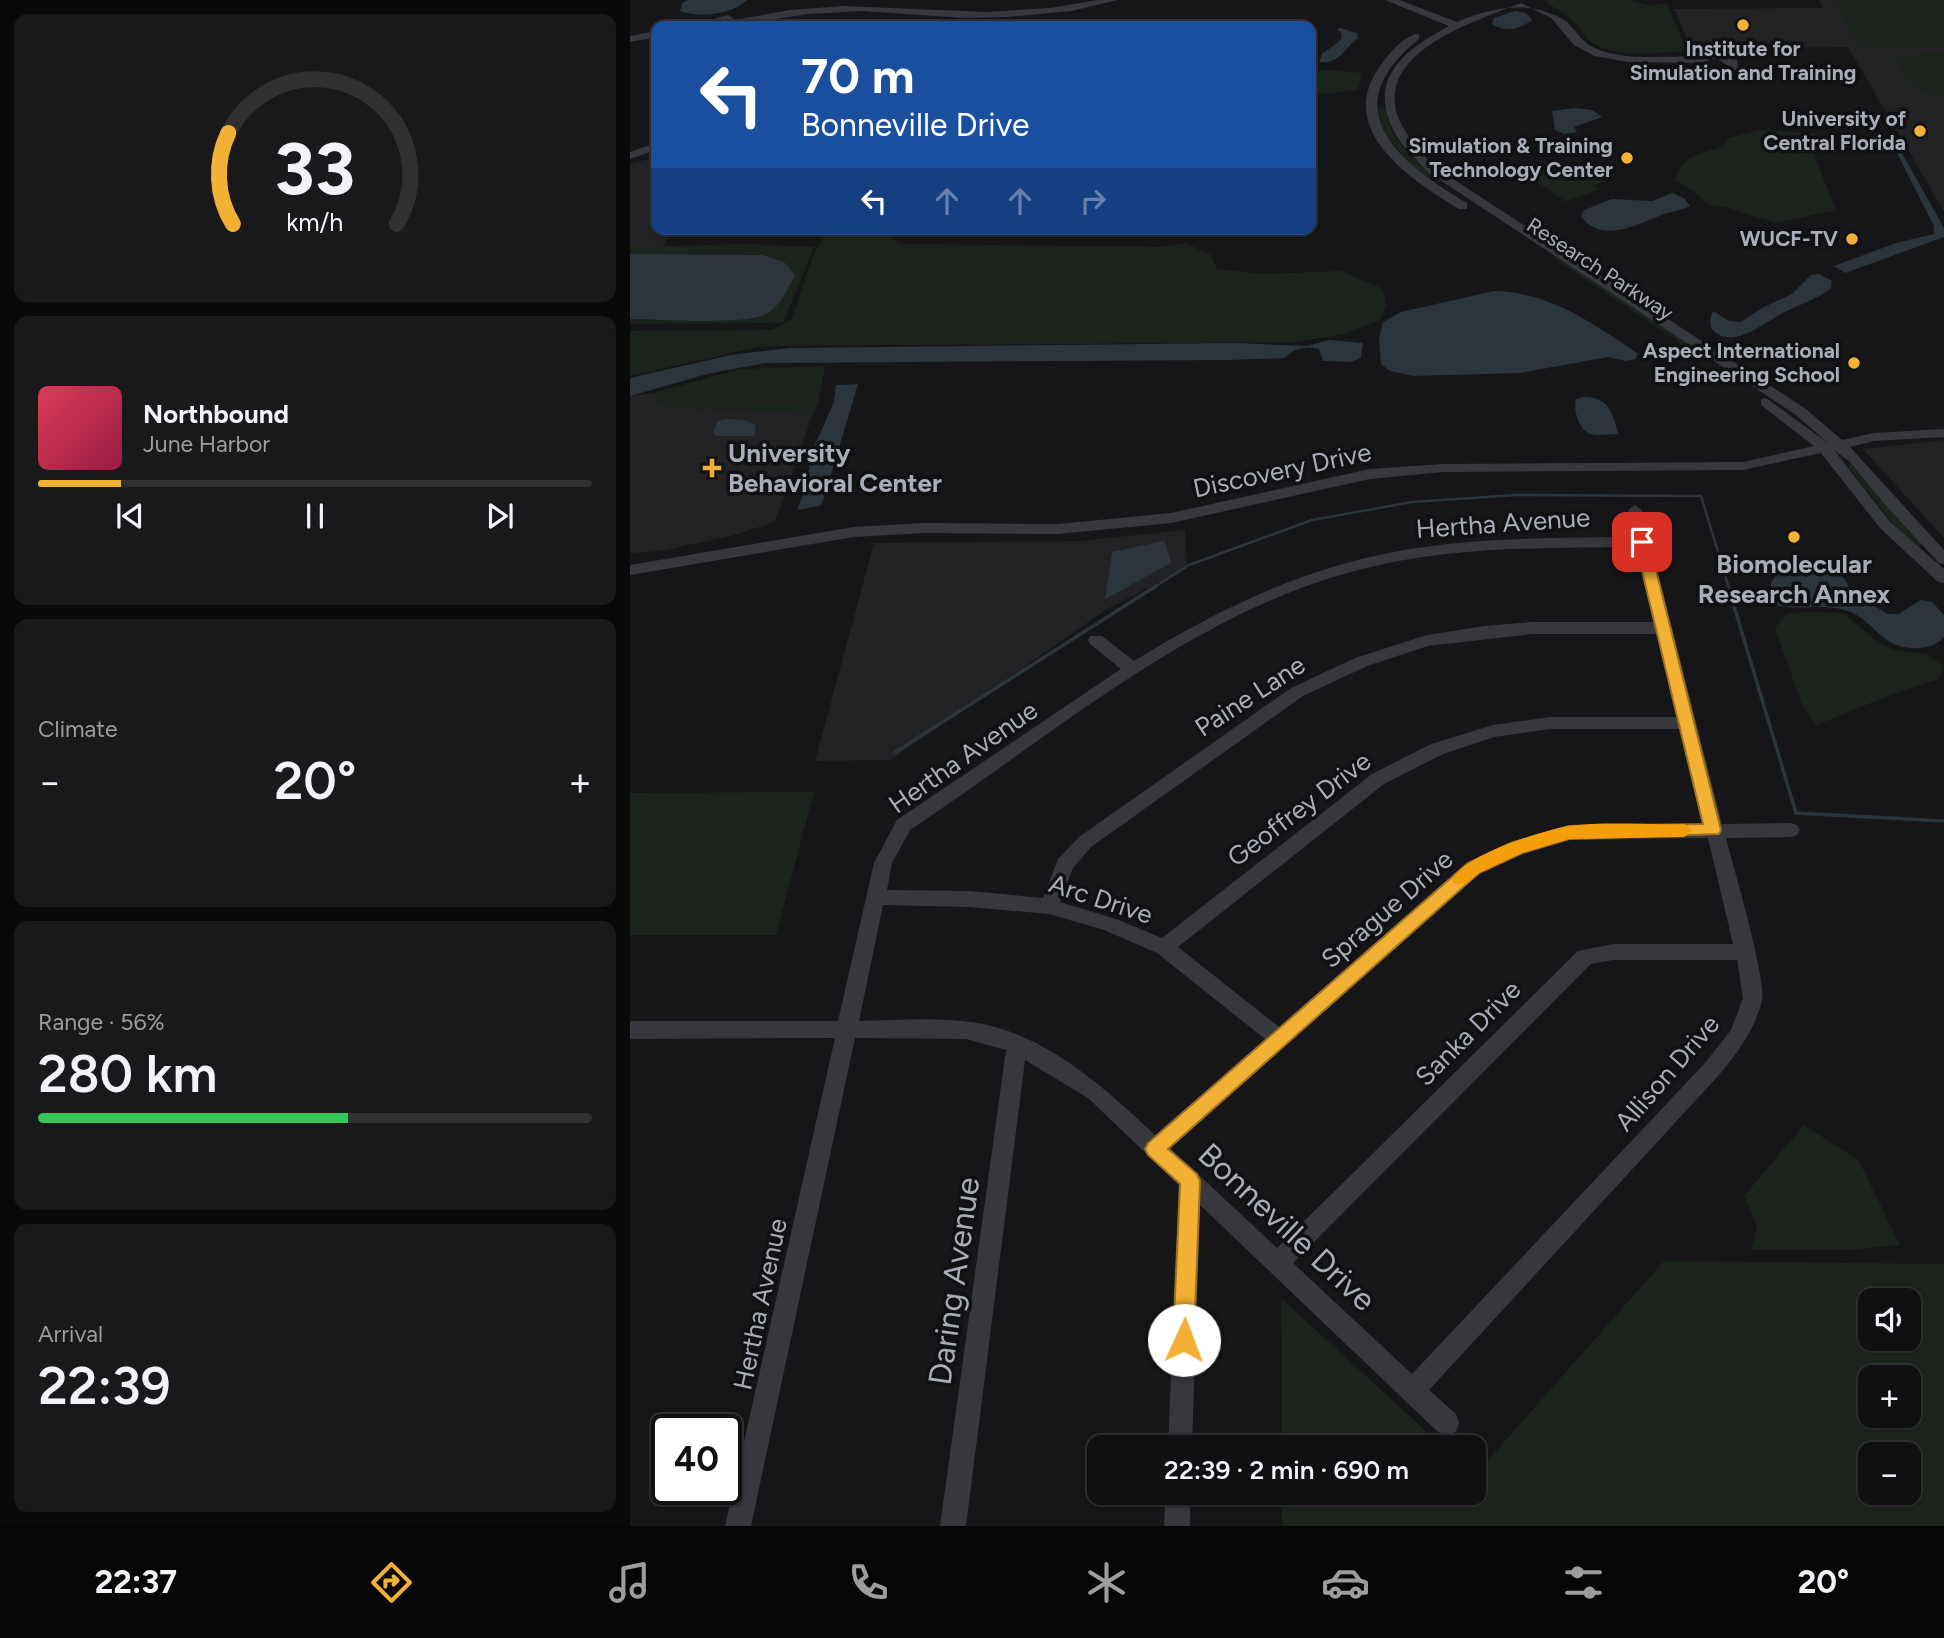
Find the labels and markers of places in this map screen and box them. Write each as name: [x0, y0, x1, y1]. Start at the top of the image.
marker: Institute for Simulation and Training: [1735, 17, 1751, 33]
place label: Institute for Simulation and Training: [1630, 36, 1856, 85]
place label: University of Central Florida: [1763, 106, 1907, 155]
marker: University of Central Florida: [1912, 123, 1928, 139]
place label: Simulation & Training Technology Center: [1408, 133, 1613, 182]
marker: Simulation & Training Technology Center: [1619, 150, 1635, 166]
place label: WUCF-TV: [1740, 226, 1838, 251]
marker: WUCF-TV: [1844, 231, 1860, 247]
place label: Aspect International Engineering School: [1643, 338, 1840, 387]
marker: Aspect International Engineering School: [1846, 355, 1862, 371]
place label: University Behavioral Center: [728, 437, 942, 499]
marker: University Behavioral Center: [702, 458, 722, 478]
pin: [1612, 512, 1672, 572]
marker: Biomolecular Research Annex: [1786, 529, 1802, 545]
place label: Biomolecular Research Annex: [1698, 548, 1890, 610]

